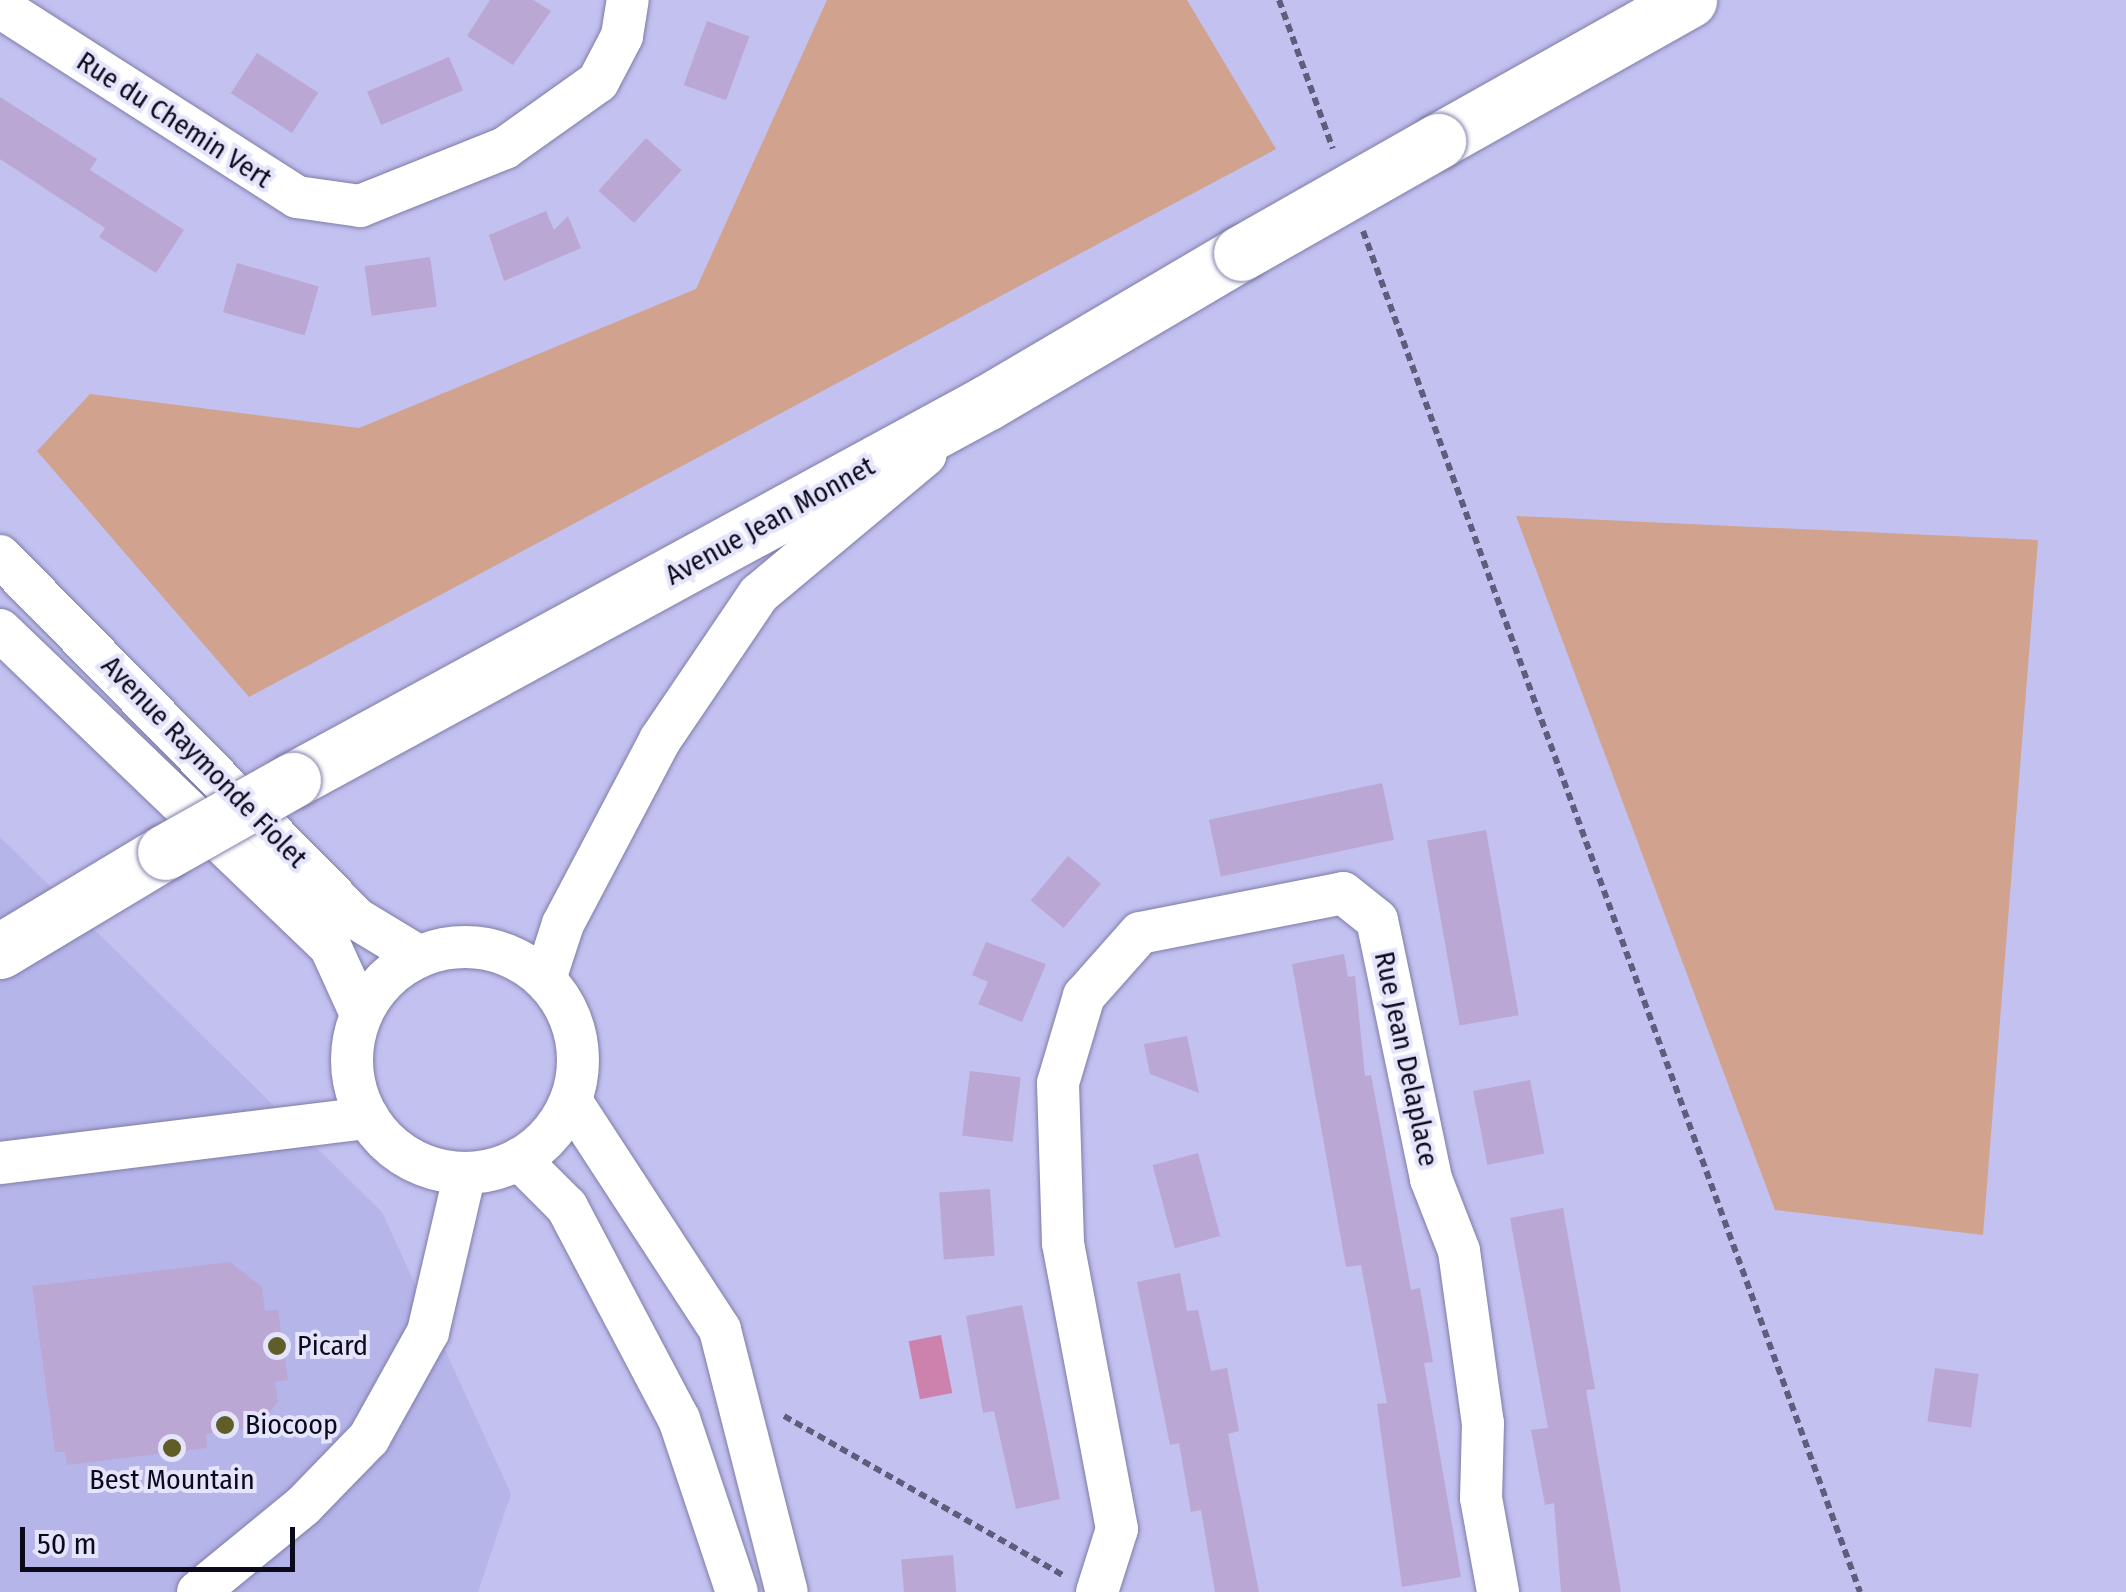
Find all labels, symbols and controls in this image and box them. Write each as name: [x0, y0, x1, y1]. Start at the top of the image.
street label: Rue du Chemin Vert: [70, 45, 278, 195]
street label: Avenue Jean Monnet: [659, 450, 881, 592]
street label: Avenue Raymonde Fiolet: [94, 649, 314, 875]
street label: Rue Jean Delaplace: [1367, 948, 1445, 1170]
place label: Picard: [297, 1329, 368, 1363]
marker: Picard: [266, 1335, 288, 1357]
place label: Biocoop: [245, 1408, 338, 1442]
marker: Biocoop: [214, 1414, 236, 1436]
marker: Best Mountain: [161, 1437, 183, 1459]
place label: Best Mountain: [89, 1463, 255, 1497]
scale bar: [25, 1507, 300, 1569]
text: 50 m: [37, 1526, 97, 1562]

